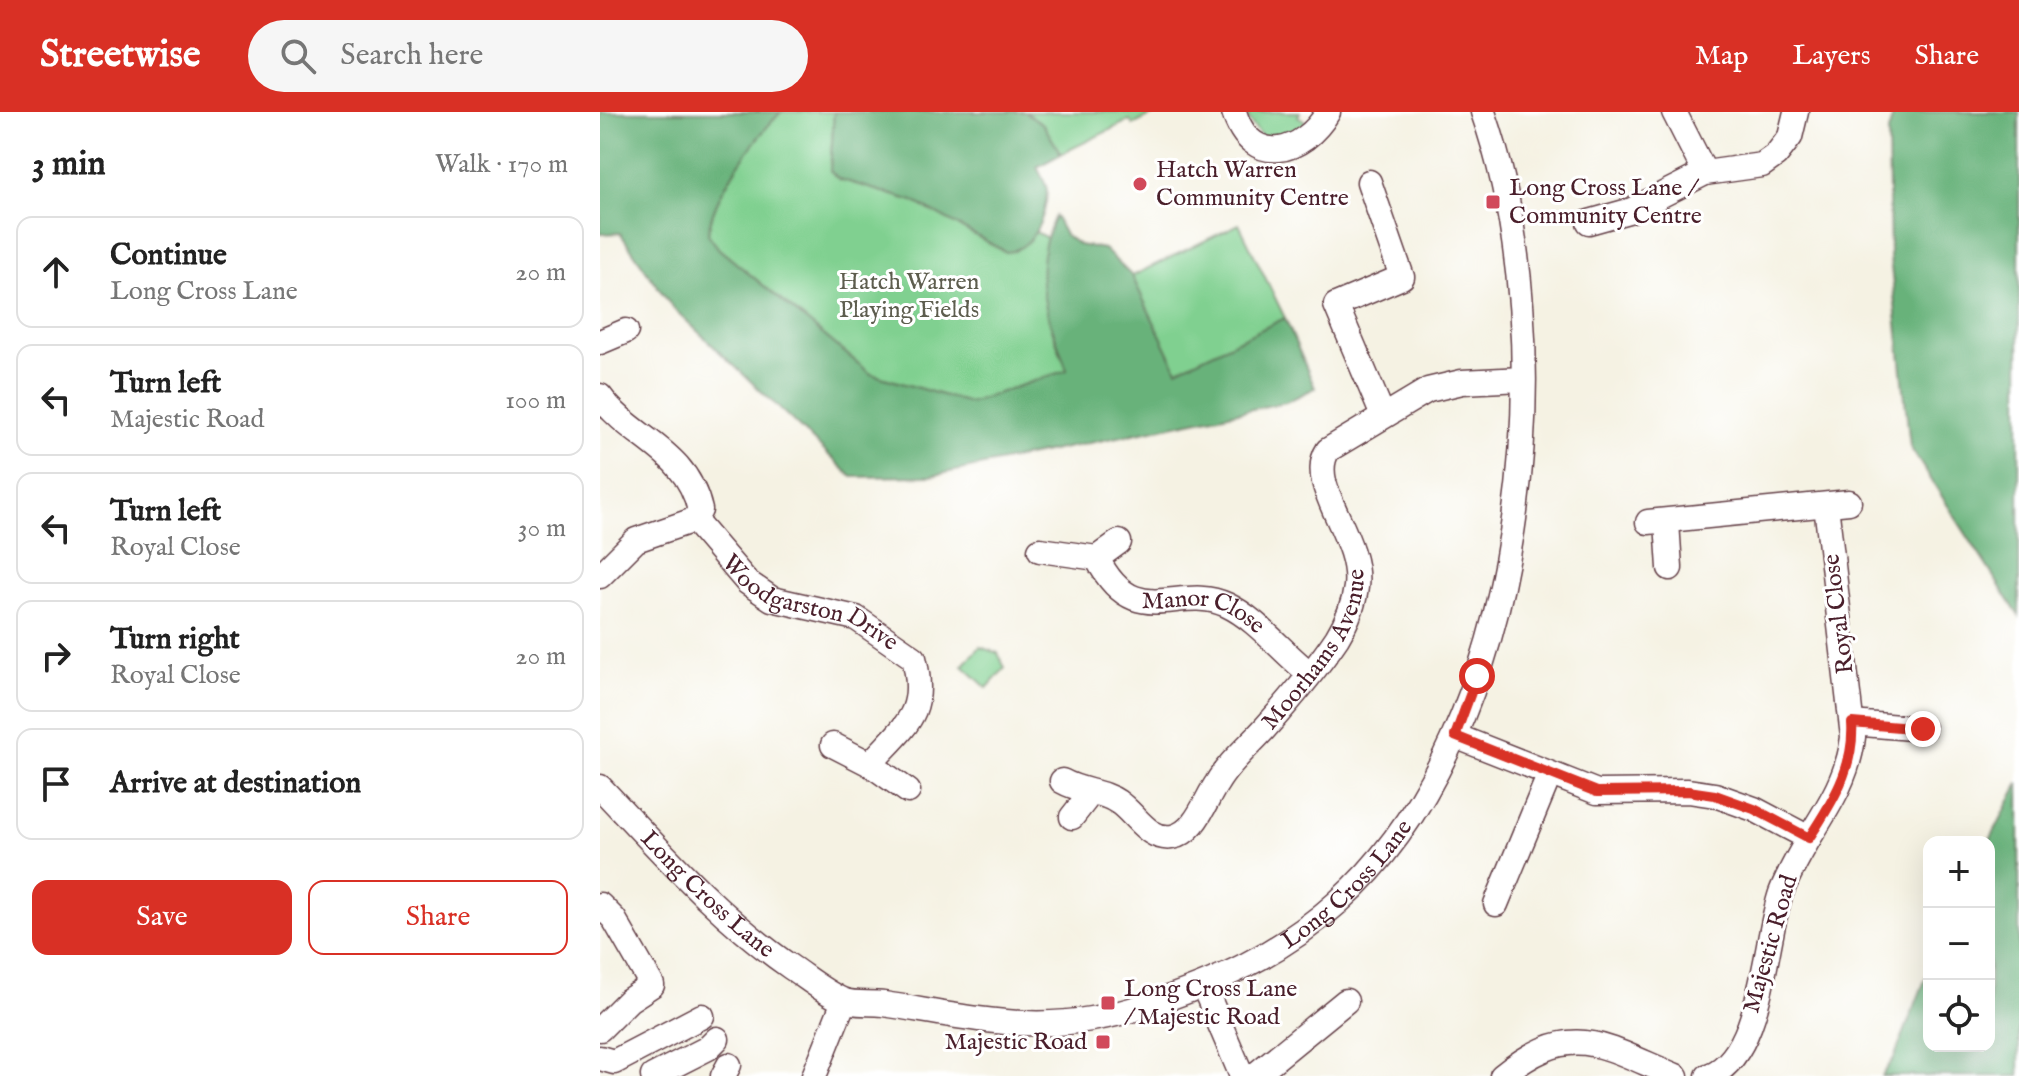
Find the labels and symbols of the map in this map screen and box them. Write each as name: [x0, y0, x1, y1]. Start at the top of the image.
place label: Hatch Warren Community Centre: [1156, 155, 1349, 214]
place label: Long Cross Lane / Community Centre: [1509, 173, 1702, 232]
marker: Hatch Warren Community Centre: [1131, 175, 1149, 193]
marker: Long Cross Lane / Community Centre: [1484, 193, 1502, 211]
park label: Hatch Warren Playing Fields: [839, 267, 980, 326]
street label: Woodgarston Drive: [715, 548, 904, 658]
street label: Royal Close: [1816, 552, 1862, 676]
street label: Moorhams Avenue: [1255, 568, 1372, 736]
street label: Manor Close: [1141, 583, 1272, 641]
route start: [1459, 658, 1495, 694]
route end: [1905, 711, 1941, 747]
street label: Long Cross Lane: [1275, 814, 1419, 956]
street label: Long Cross Lane: [634, 824, 781, 965]
street label: Majestic Road: [1736, 871, 1806, 1017]
place label: Long Cross Lane / Majestic Road: [1124, 974, 1297, 1033]
marker: Long Cross Lane / Majestic Road: [1099, 994, 1117, 1012]
place label: Majestic Road: [945, 1027, 1087, 1058]
marker: Majestic Road: [1094, 1033, 1112, 1051]

